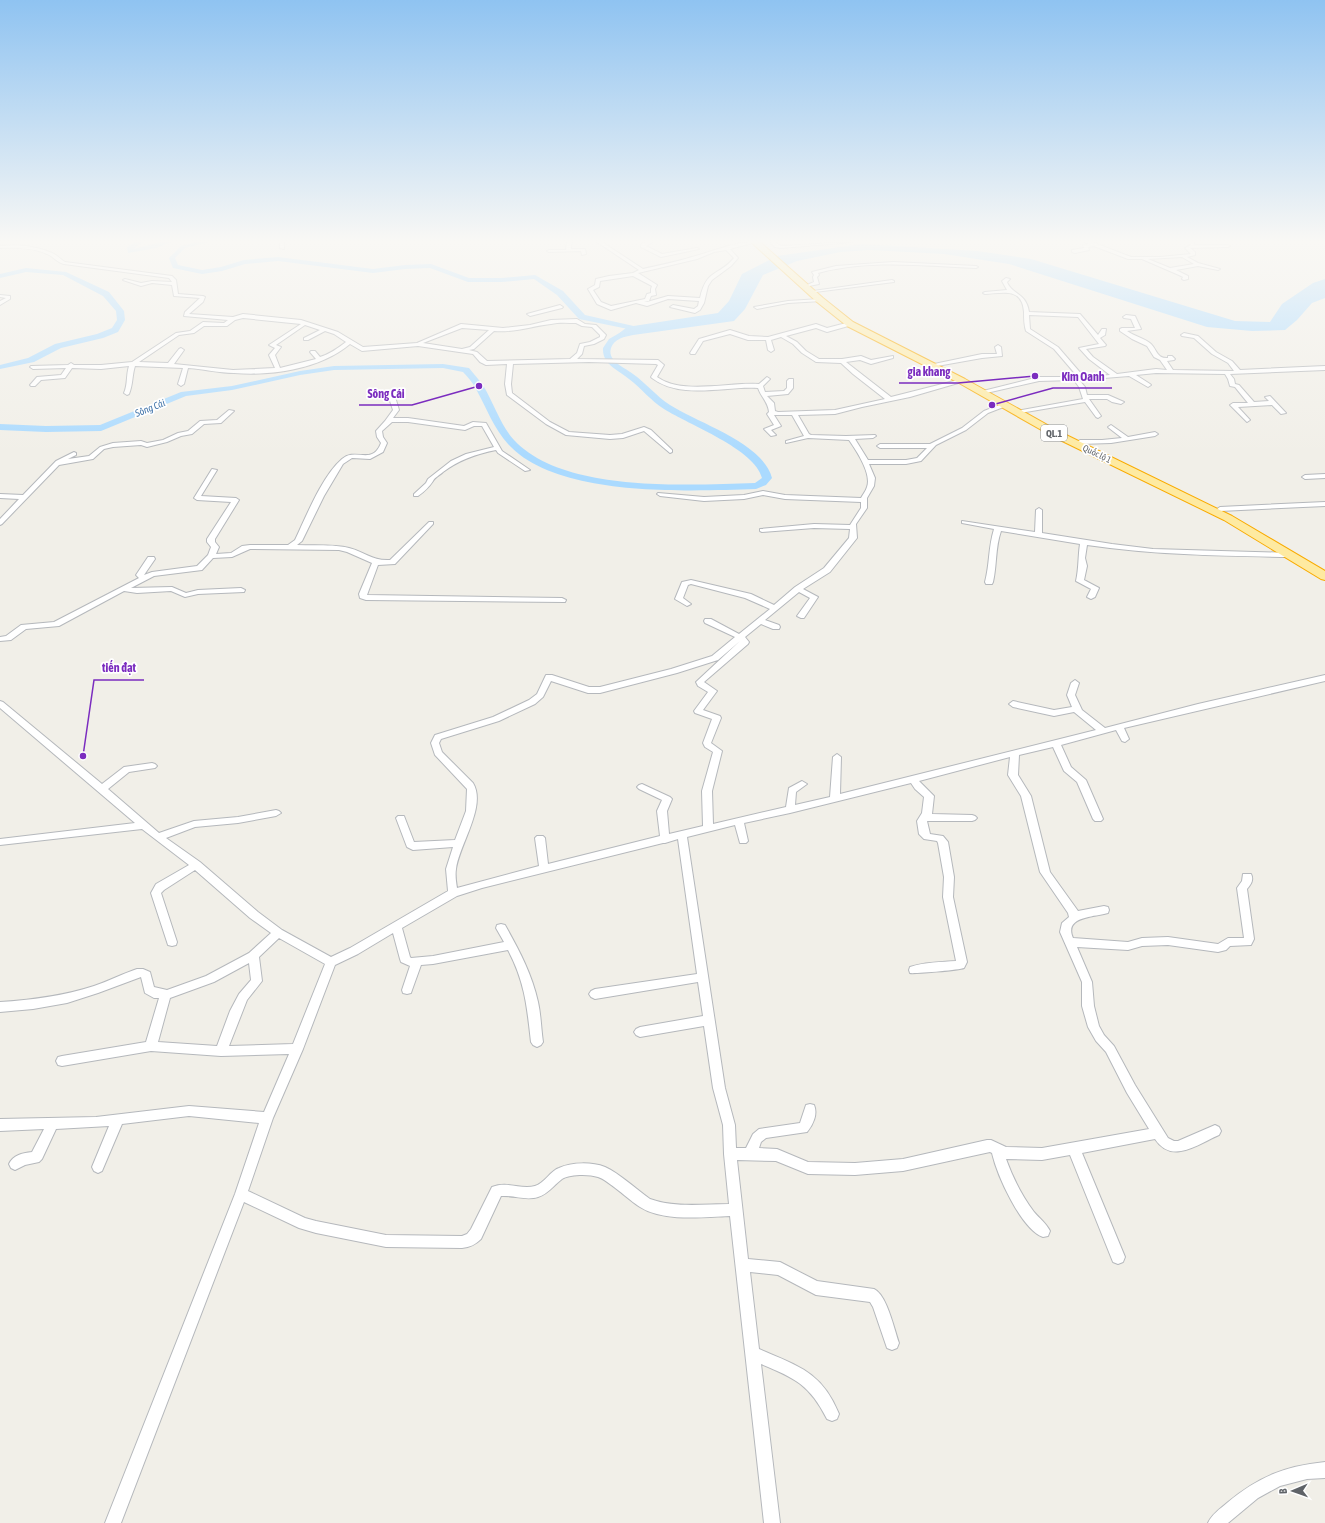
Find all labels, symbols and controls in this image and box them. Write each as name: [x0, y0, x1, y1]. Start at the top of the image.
callout: gia khang: [899, 359, 958, 383]
callout: Kim Oanh: [1053, 364, 1112, 388]
text: gia khang: [908, 365, 951, 379]
text: Kim Oanh: [1061, 370, 1105, 384]
callout: Sông Cái: [359, 381, 412, 405]
text: Sông Cái: [367, 387, 405, 401]
water label: Sông Cái: [133, 397, 167, 419]
road number: QL.1: [1041, 425, 1067, 441]
street label: Quốc lộ 1: [1081, 442, 1113, 465]
callout: tiến đạt: [94, 656, 144, 680]
text: tiến đạt: [101, 660, 137, 675]
north arrow: [1273, 1471, 1313, 1511]
text: B: [1277, 1488, 1289, 1494]

